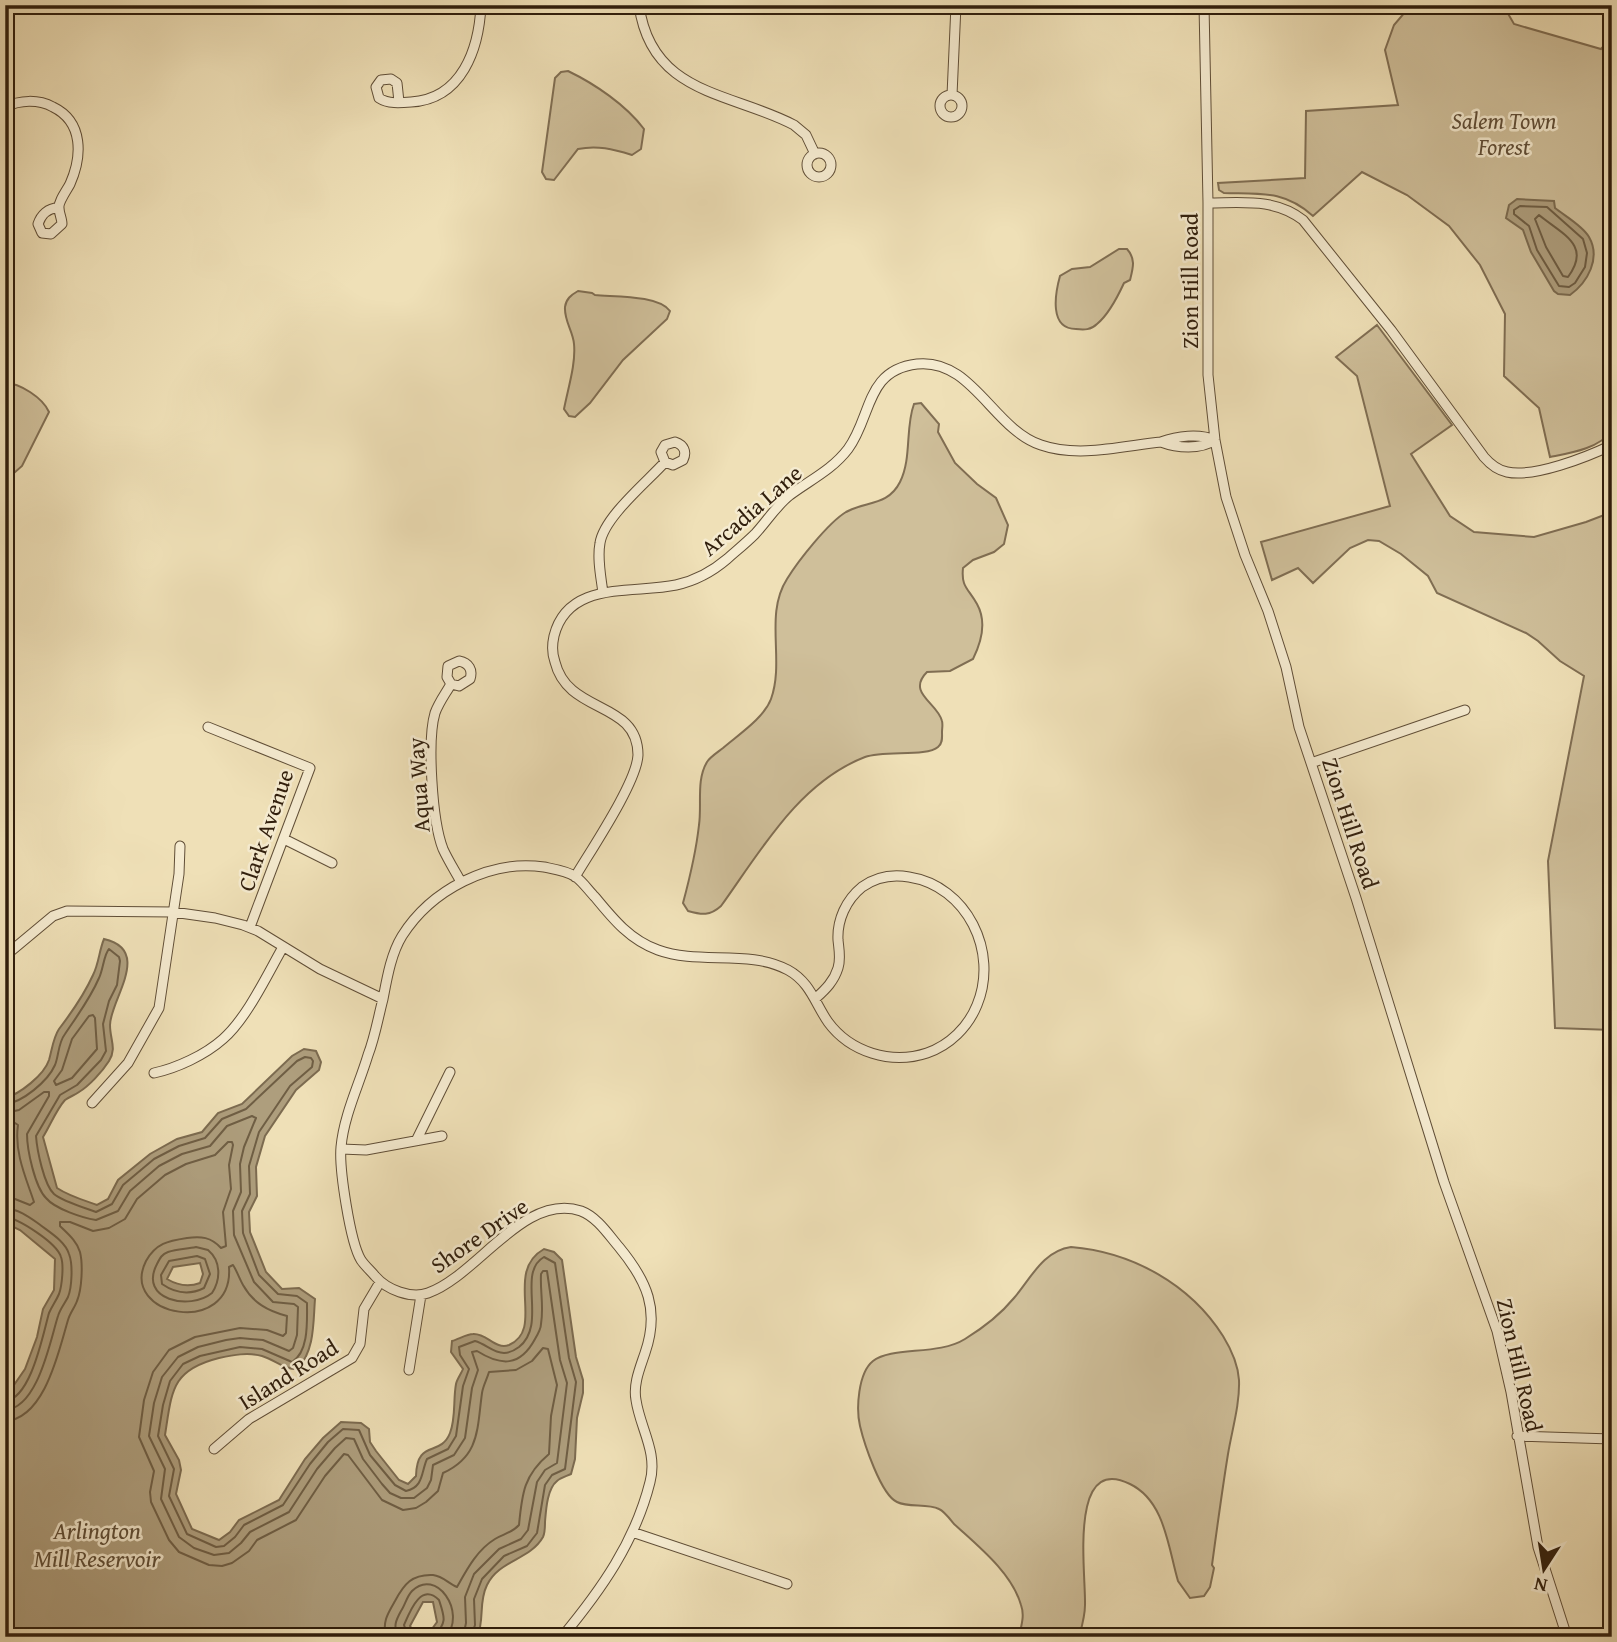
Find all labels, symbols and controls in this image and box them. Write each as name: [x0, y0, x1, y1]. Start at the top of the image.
park label: Salem Town Forest: [1452, 104, 1557, 163]
street label: Zion Hill Road: [1173, 212, 1206, 349]
street label: Arcadia Lane: [693, 457, 809, 563]
street label: Aqua Way: [398, 736, 438, 834]
street label: Zion Hill Road: [1314, 753, 1388, 894]
street label: Clark Avenue: [229, 765, 301, 895]
street label: Shore Drive: [423, 1189, 535, 1281]
street label: Zion Hill Road: [1489, 1295, 1552, 1436]
street label: Island Road: [232, 1330, 345, 1418]
water label: Arlington Mill Reservoir: [34, 1513, 161, 1576]
north arrow: [1508, 1534, 1578, 1604]
text: N: [1531, 1571, 1550, 1601]

